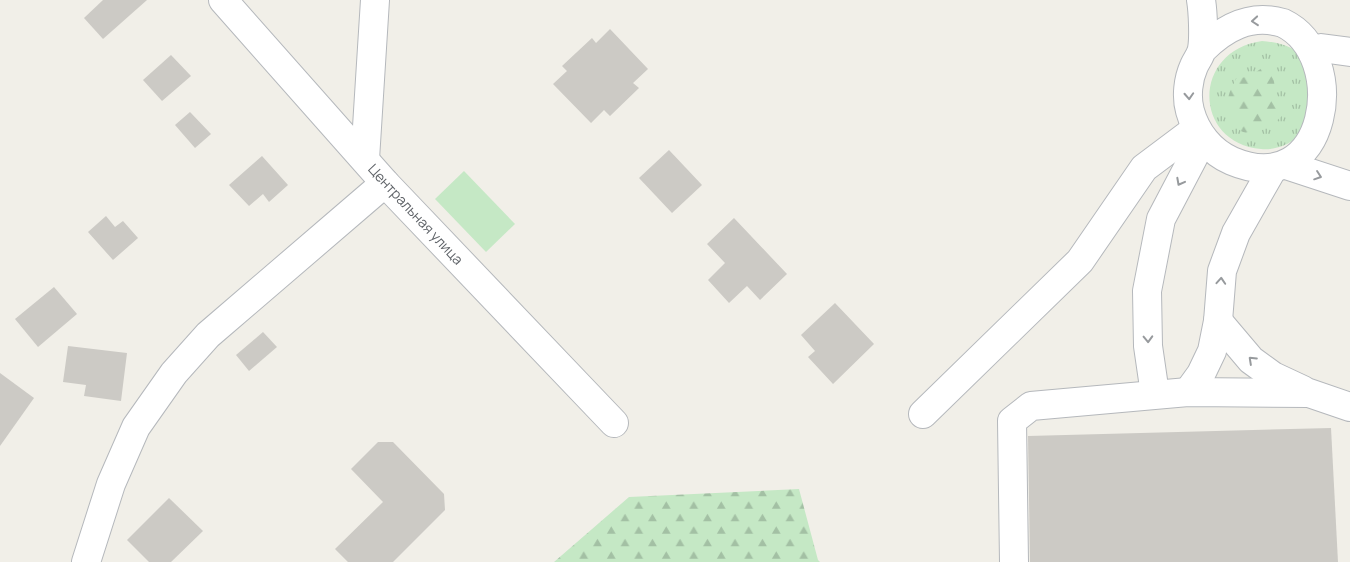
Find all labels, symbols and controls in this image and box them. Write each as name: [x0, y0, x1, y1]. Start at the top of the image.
one-way arrow: [1251, 15, 1259, 26]
one-way arrow: [1183, 93, 1194, 101]
street label: Центральная улица: [364, 160, 468, 268]
one-way arrow: [1313, 170, 1321, 180]
one-way arrow: [1176, 177, 1186, 186]
one-way arrow: [1215, 276, 1226, 284]
one-way arrow: [1143, 335, 1153, 343]
one-way arrow: [1249, 356, 1258, 365]

